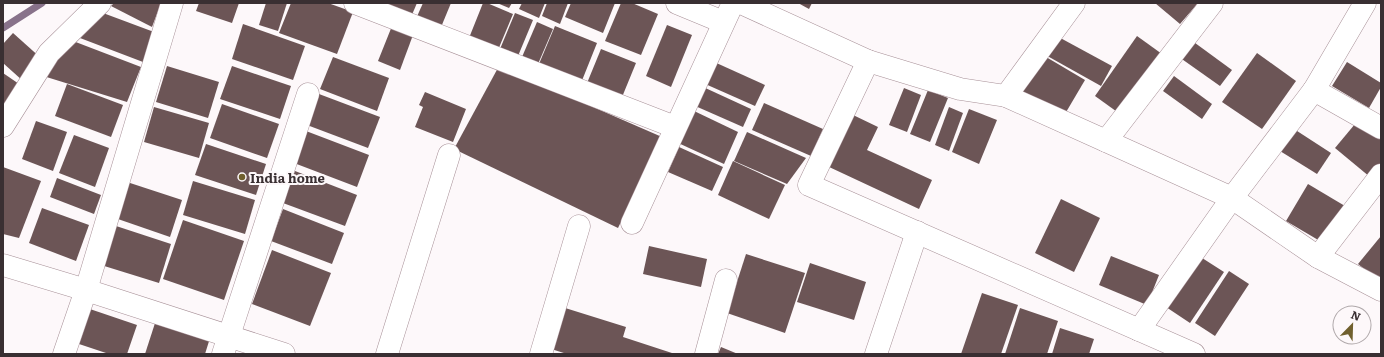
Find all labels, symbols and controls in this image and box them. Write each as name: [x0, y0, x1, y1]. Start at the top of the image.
place label: India home: [250, 168, 325, 187]
marker: India home: [237, 172, 247, 182]
north arrow: [1332, 305, 1372, 345]
text: N: [1349, 306, 1364, 324]

